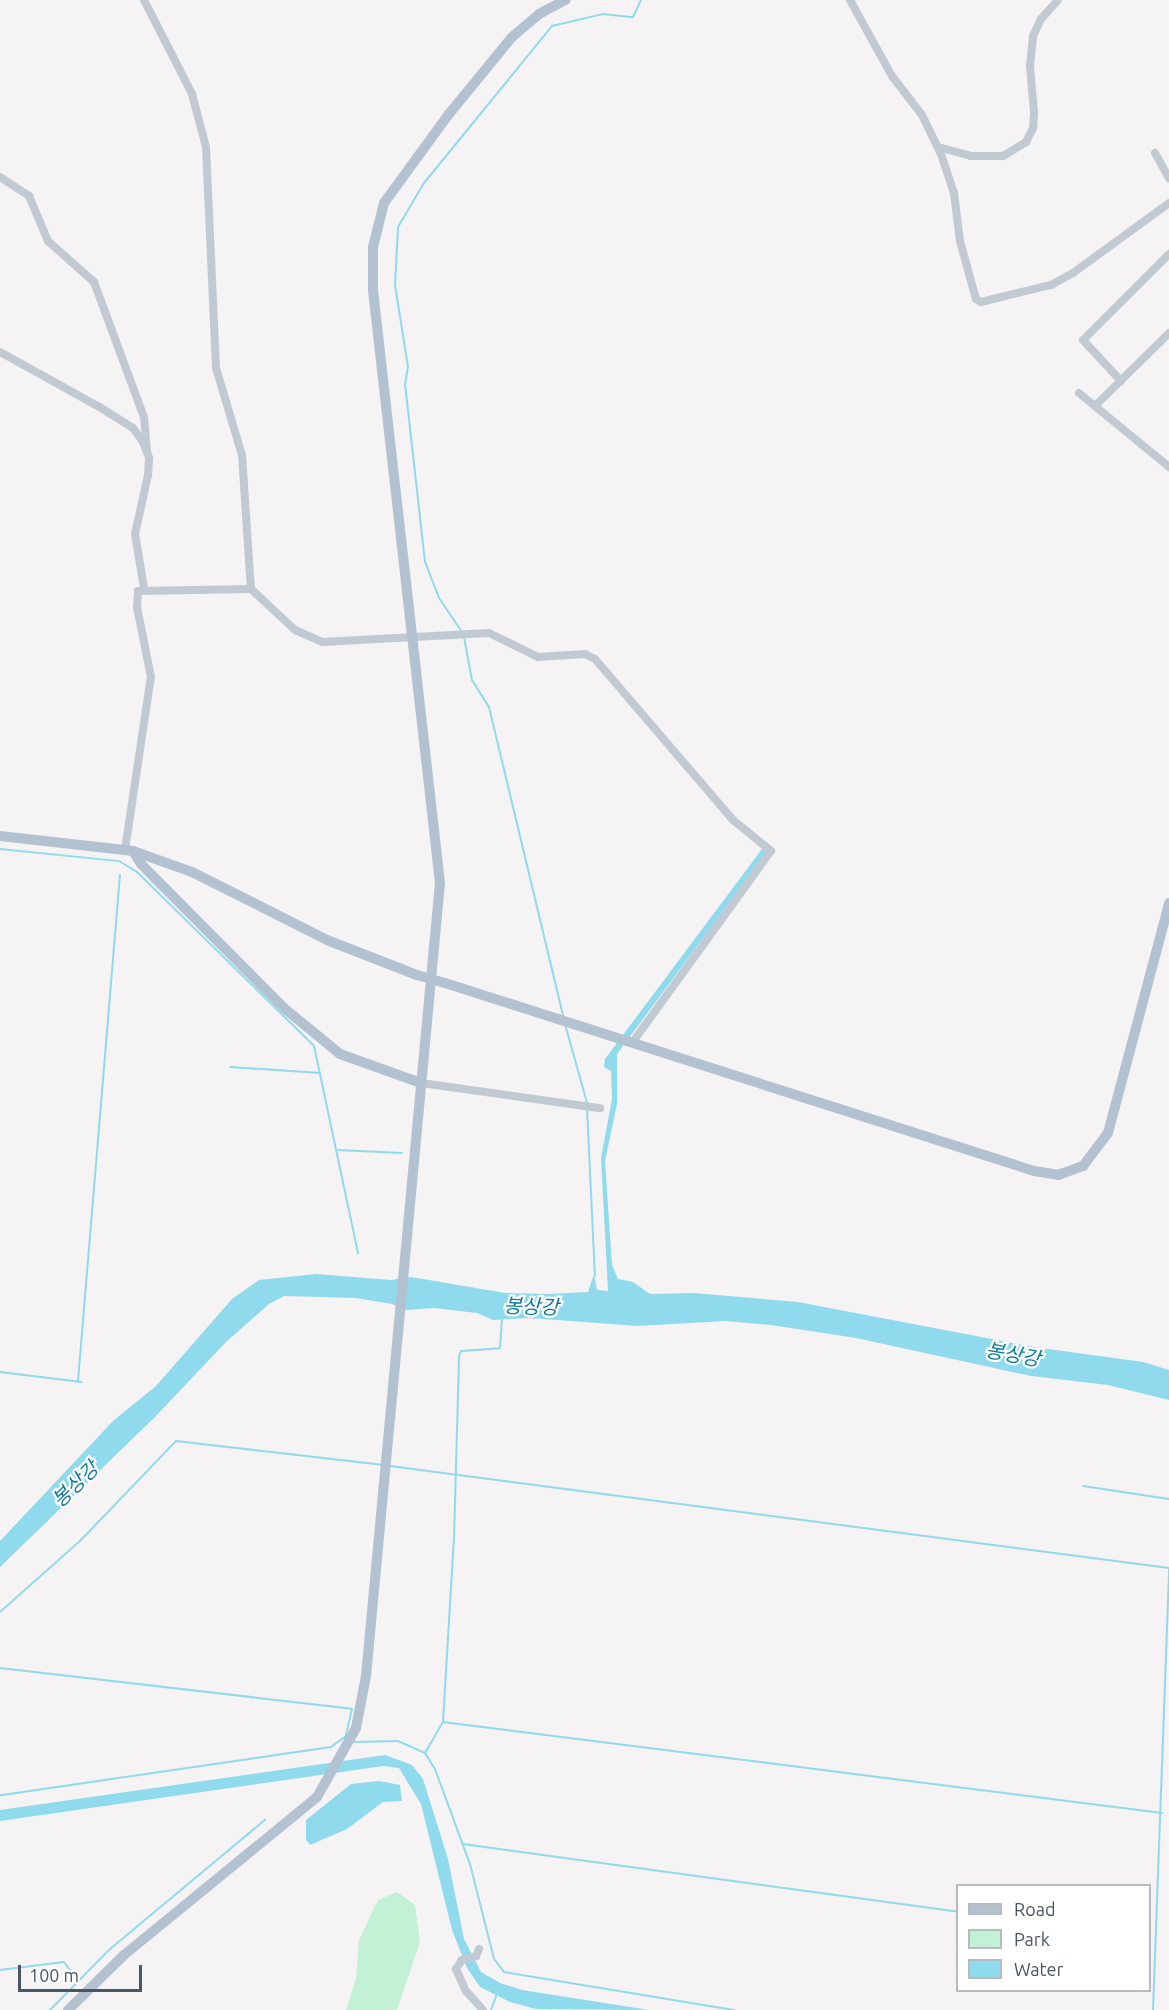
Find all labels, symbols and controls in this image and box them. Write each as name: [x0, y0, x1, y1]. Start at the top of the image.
water label: 봉상강: [503, 1293, 559, 1319]
water label: 봉상강: [984, 1337, 1042, 1371]
water label: 봉상강: [47, 1456, 103, 1512]
legend: [956, 1884, 1151, 1992]
text: Road: [1014, 1899, 1056, 1919]
text: Park: [1014, 1929, 1050, 1949]
scale bar: [21, 1953, 146, 1991]
text: Water: [1014, 1959, 1063, 1979]
text: 100 m: [29, 1965, 79, 1985]

